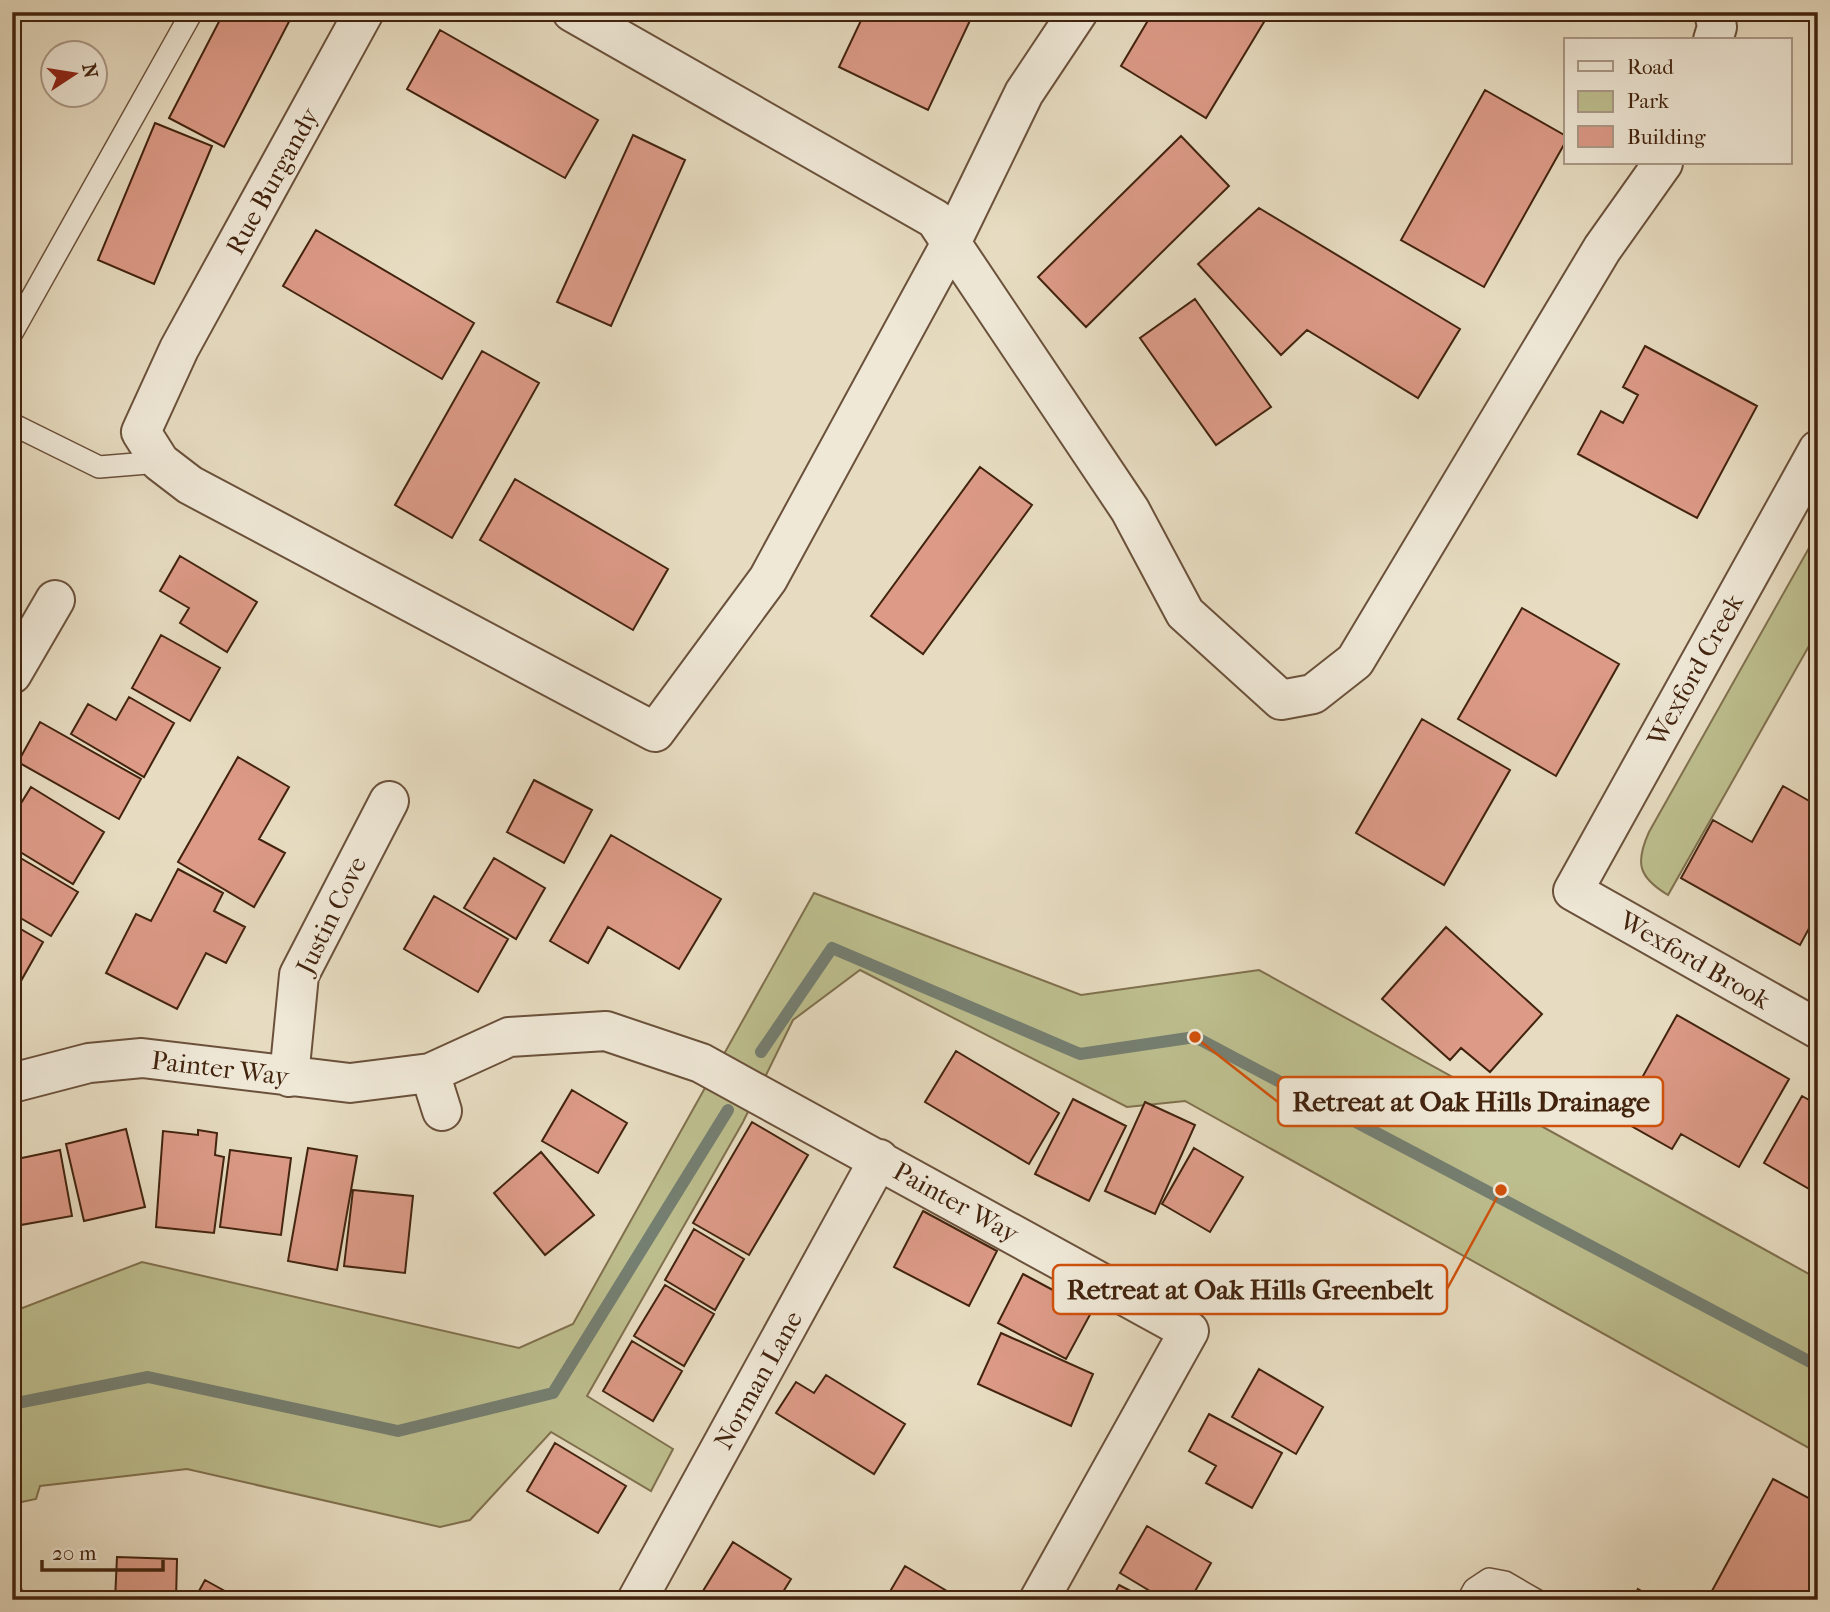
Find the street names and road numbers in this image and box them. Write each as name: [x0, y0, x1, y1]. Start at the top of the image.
street label: Rue Burgandy: [219, 102, 326, 260]
street label: Wexford Creek: [1640, 588, 1750, 753]
street label: Justin Cove: [289, 851, 373, 981]
street label: Wexford Brook: [1613, 904, 1776, 1016]
street label: Painter Way: [150, 1045, 291, 1092]
street label: Painter Way: [888, 1155, 1025, 1250]
street label: Norman Lane: [708, 1306, 809, 1455]

